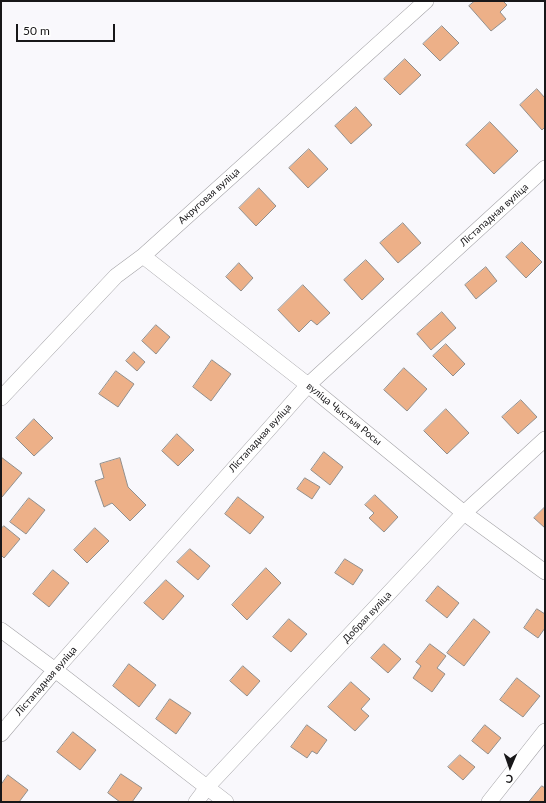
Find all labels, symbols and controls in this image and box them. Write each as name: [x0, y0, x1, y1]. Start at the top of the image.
scale bar: [18, 16, 117, 42]
text: 50 m: [23, 23, 50, 38]
street label: Акруговая вуліца: [176, 165, 242, 227]
street label: Лістападная вуліца: [457, 181, 531, 249]
street label: вуліца Чыстыя Росы: [304, 380, 384, 448]
street label: Лістападная вуліца: [226, 401, 294, 475]
street label: Добрая вуліца: [340, 589, 394, 645]
street label: Лістападная вуліца: [13, 644, 79, 718]
north arrow: [490, 747, 530, 787]
text: С: [506, 773, 513, 786]

